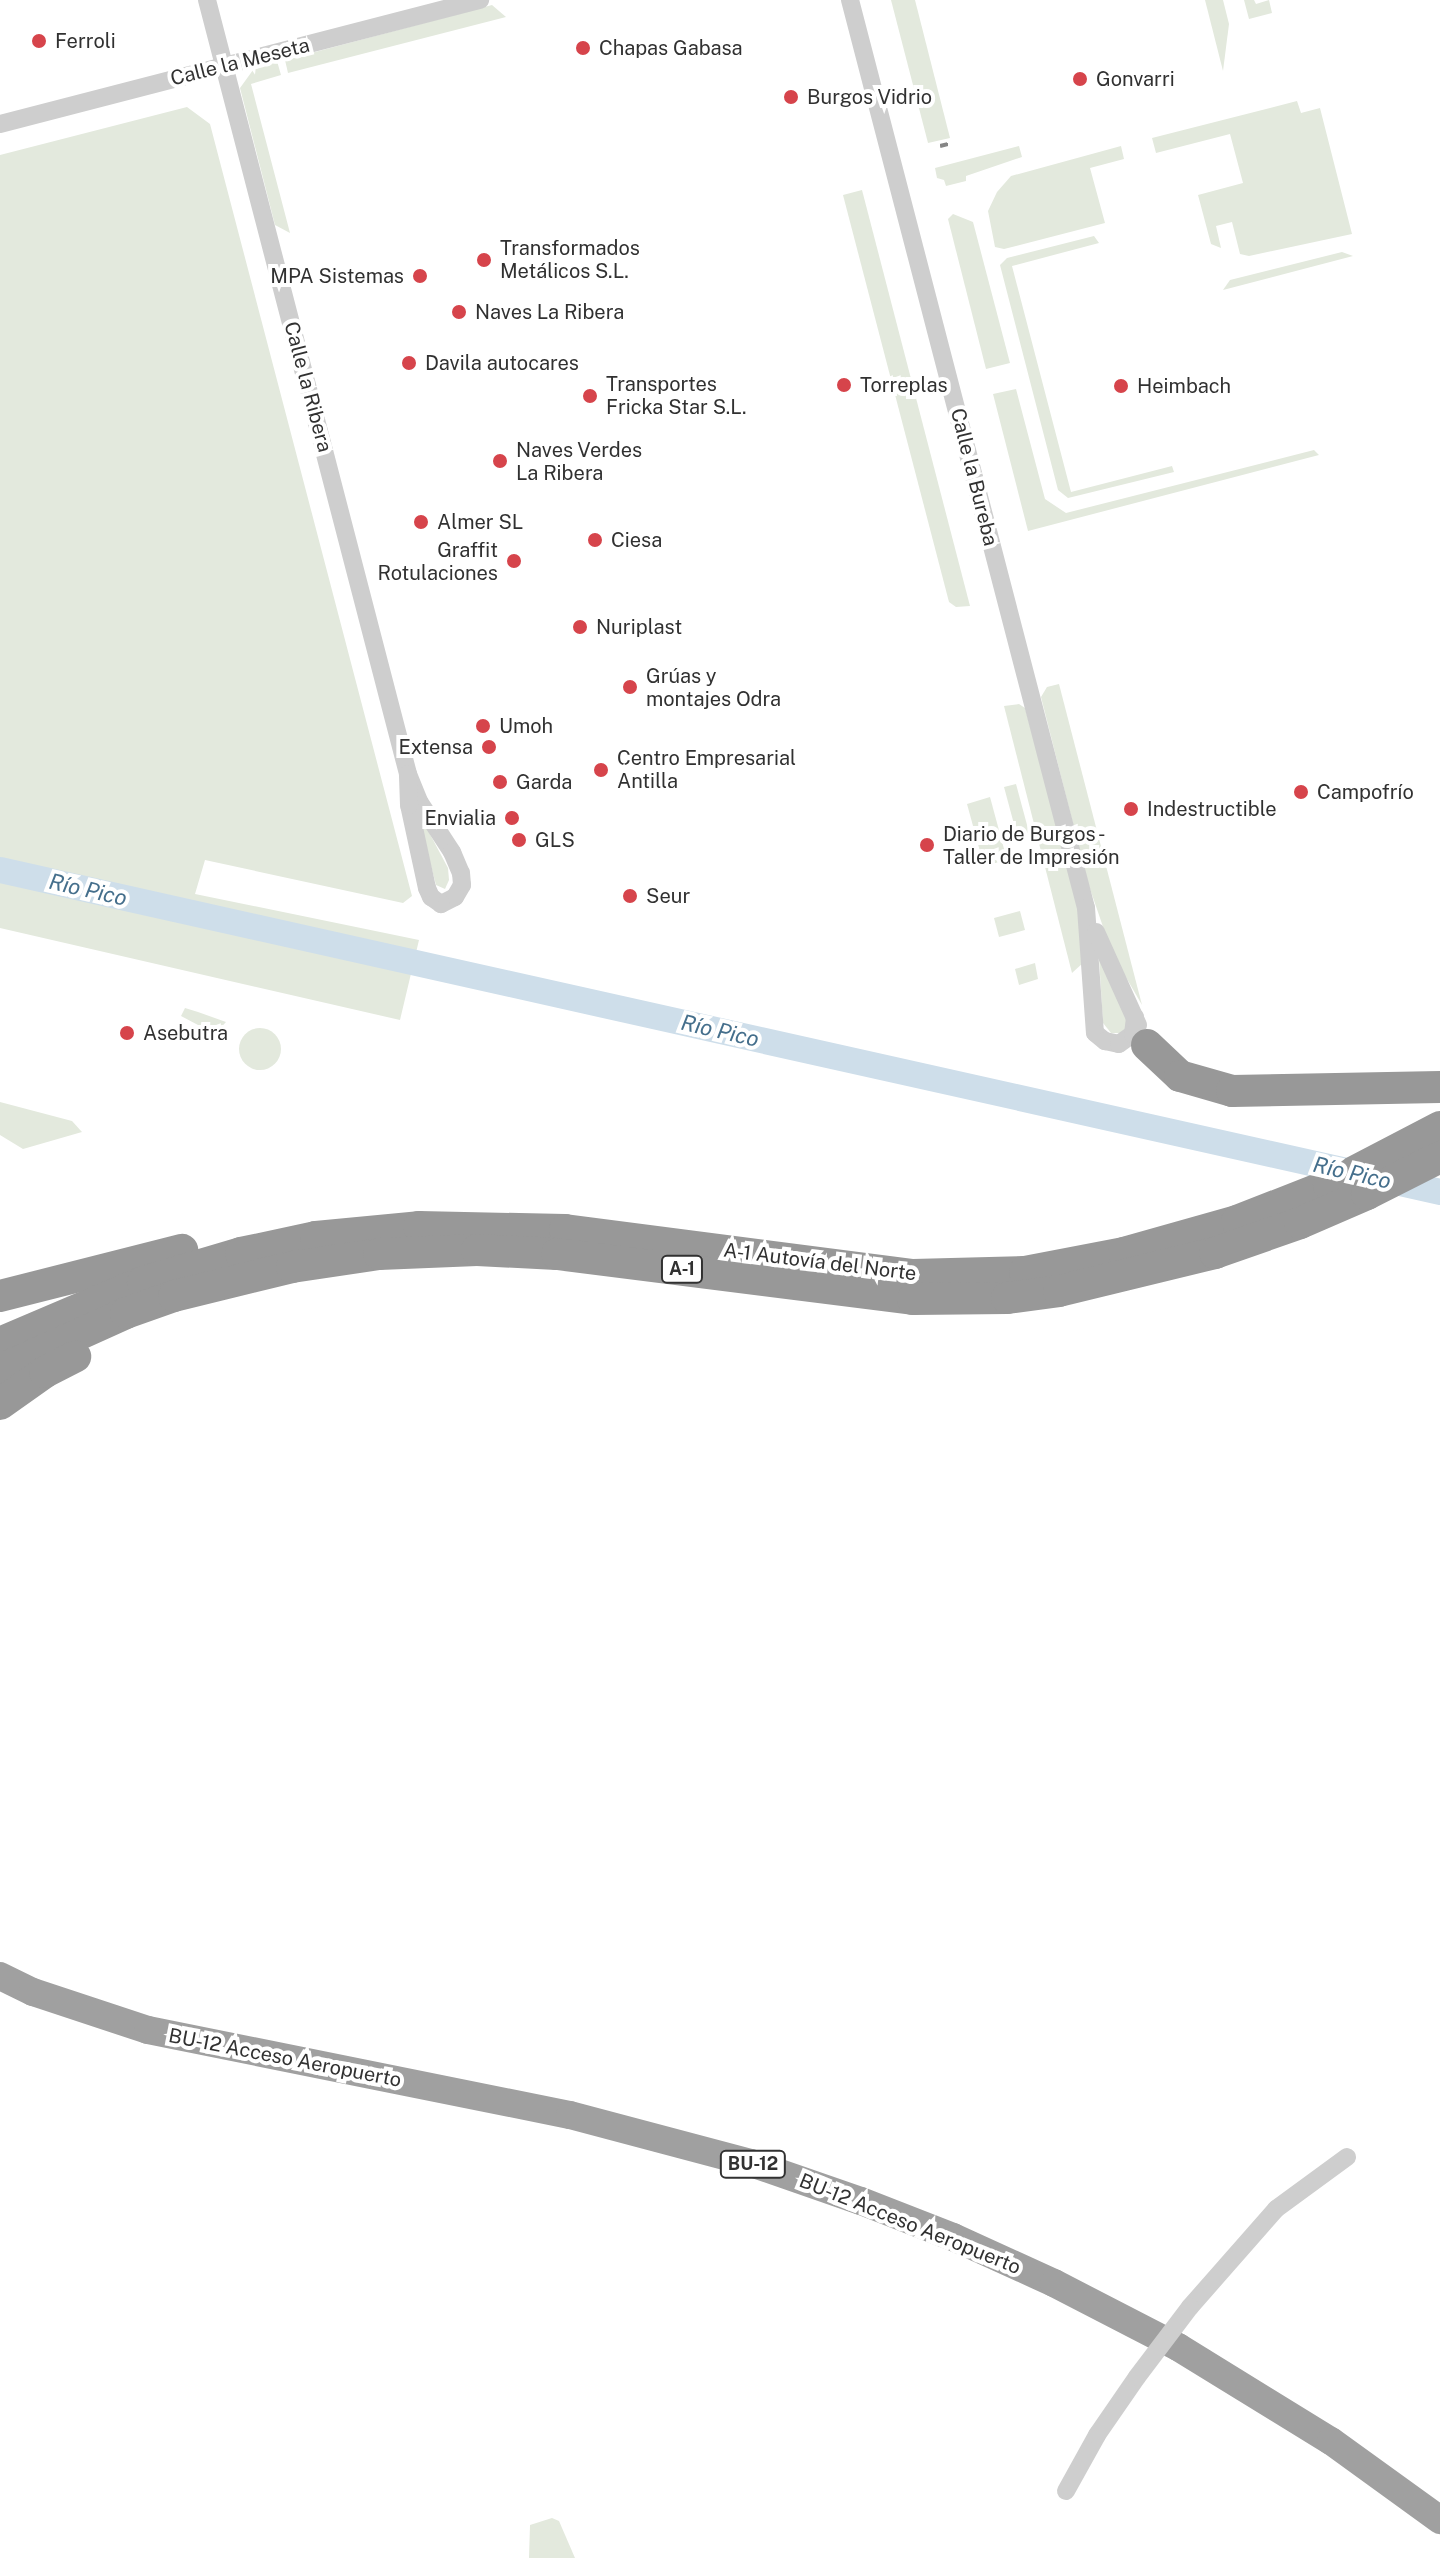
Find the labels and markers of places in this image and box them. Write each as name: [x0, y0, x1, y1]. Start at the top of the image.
place label: Ferroli: [55, 29, 116, 53]
marker: Ferroli: [30, 32, 48, 50]
place label: Chapas Gabasa: [599, 36, 743, 60]
marker: Chapas Gabasa: [574, 39, 592, 57]
place label: Gonvarri: [1096, 67, 1175, 91]
marker: Gonvarri: [1071, 70, 1089, 88]
place label: Burgos Vidrio: [807, 85, 933, 109]
marker: Burgos Vidrio: [782, 88, 800, 106]
place label: Transformados Metálicos S.L.: [500, 236, 640, 283]
marker: Transformados Metálicos S.L.: [475, 251, 493, 269]
place label: MPA Sistemas: [270, 264, 404, 288]
marker: MPA Sistemas: [411, 267, 429, 285]
place label: Naves La Ribera: [475, 300, 624, 324]
marker: Naves La Ribera: [450, 303, 468, 321]
place label: Davila autocares: [425, 351, 579, 375]
marker: Davila autocares: [400, 354, 418, 372]
place label: Transportes Fricka Star S.L.: [606, 372, 746, 419]
place label: Torreplas: [860, 373, 948, 397]
place label: Heimbach: [1137, 374, 1231, 398]
marker: Torreplas: [835, 376, 853, 394]
marker: Heimbach: [1112, 377, 1130, 395]
marker: Transportes Fricka Star S.L.: [581, 387, 599, 405]
place label: Naves Verdes La Ribera: [516, 438, 643, 485]
marker: Naves Verdes La Ribera: [491, 452, 509, 470]
place label: Almer SL: [437, 510, 523, 534]
marker: Almer SL: [412, 513, 430, 531]
place label: Ciesa: [611, 528, 662, 552]
marker: Ciesa: [586, 531, 604, 549]
place label: Graffit Rotulaciones: [378, 538, 498, 585]
marker: Graffit Rotulaciones: [505, 552, 523, 570]
place label: Nuriplast: [596, 615, 682, 639]
marker: Nuriplast: [571, 618, 589, 636]
place label: Grúas y montajes Odra: [646, 664, 781, 711]
marker: Grúas y montajes Odra: [621, 678, 639, 696]
place label: Umoh: [499, 714, 553, 738]
marker: Umoh: [474, 717, 492, 735]
place label: Extensa: [398, 735, 473, 759]
marker: Extensa: [480, 738, 498, 756]
place label: Centro Empresarial Antilla: [617, 746, 796, 793]
marker: Centro Empresarial Antilla: [592, 761, 610, 779]
place label: Garda: [516, 770, 572, 794]
marker: Garda: [491, 773, 509, 791]
place label: Campofrío: [1317, 780, 1414, 804]
marker: Campofrío: [1292, 783, 1310, 801]
place label: Indestructible: [1147, 797, 1277, 821]
marker: Indestructible: [1122, 800, 1140, 818]
place label: Envialia: [425, 806, 496, 830]
marker: Envialia: [503, 809, 521, 827]
place label: Diario de Burgos - Taller de Impresión: [943, 822, 1120, 869]
place label: GLS: [535, 828, 575, 852]
marker: GLS: [510, 831, 528, 849]
marker: Diario de Burgos - Taller de Impresión: [918, 836, 936, 854]
place label: Seur: [646, 884, 690, 908]
marker: Seur: [621, 887, 639, 905]
place label: Asebutra: [143, 1021, 228, 1045]
marker: Asebutra: [118, 1024, 136, 1042]

